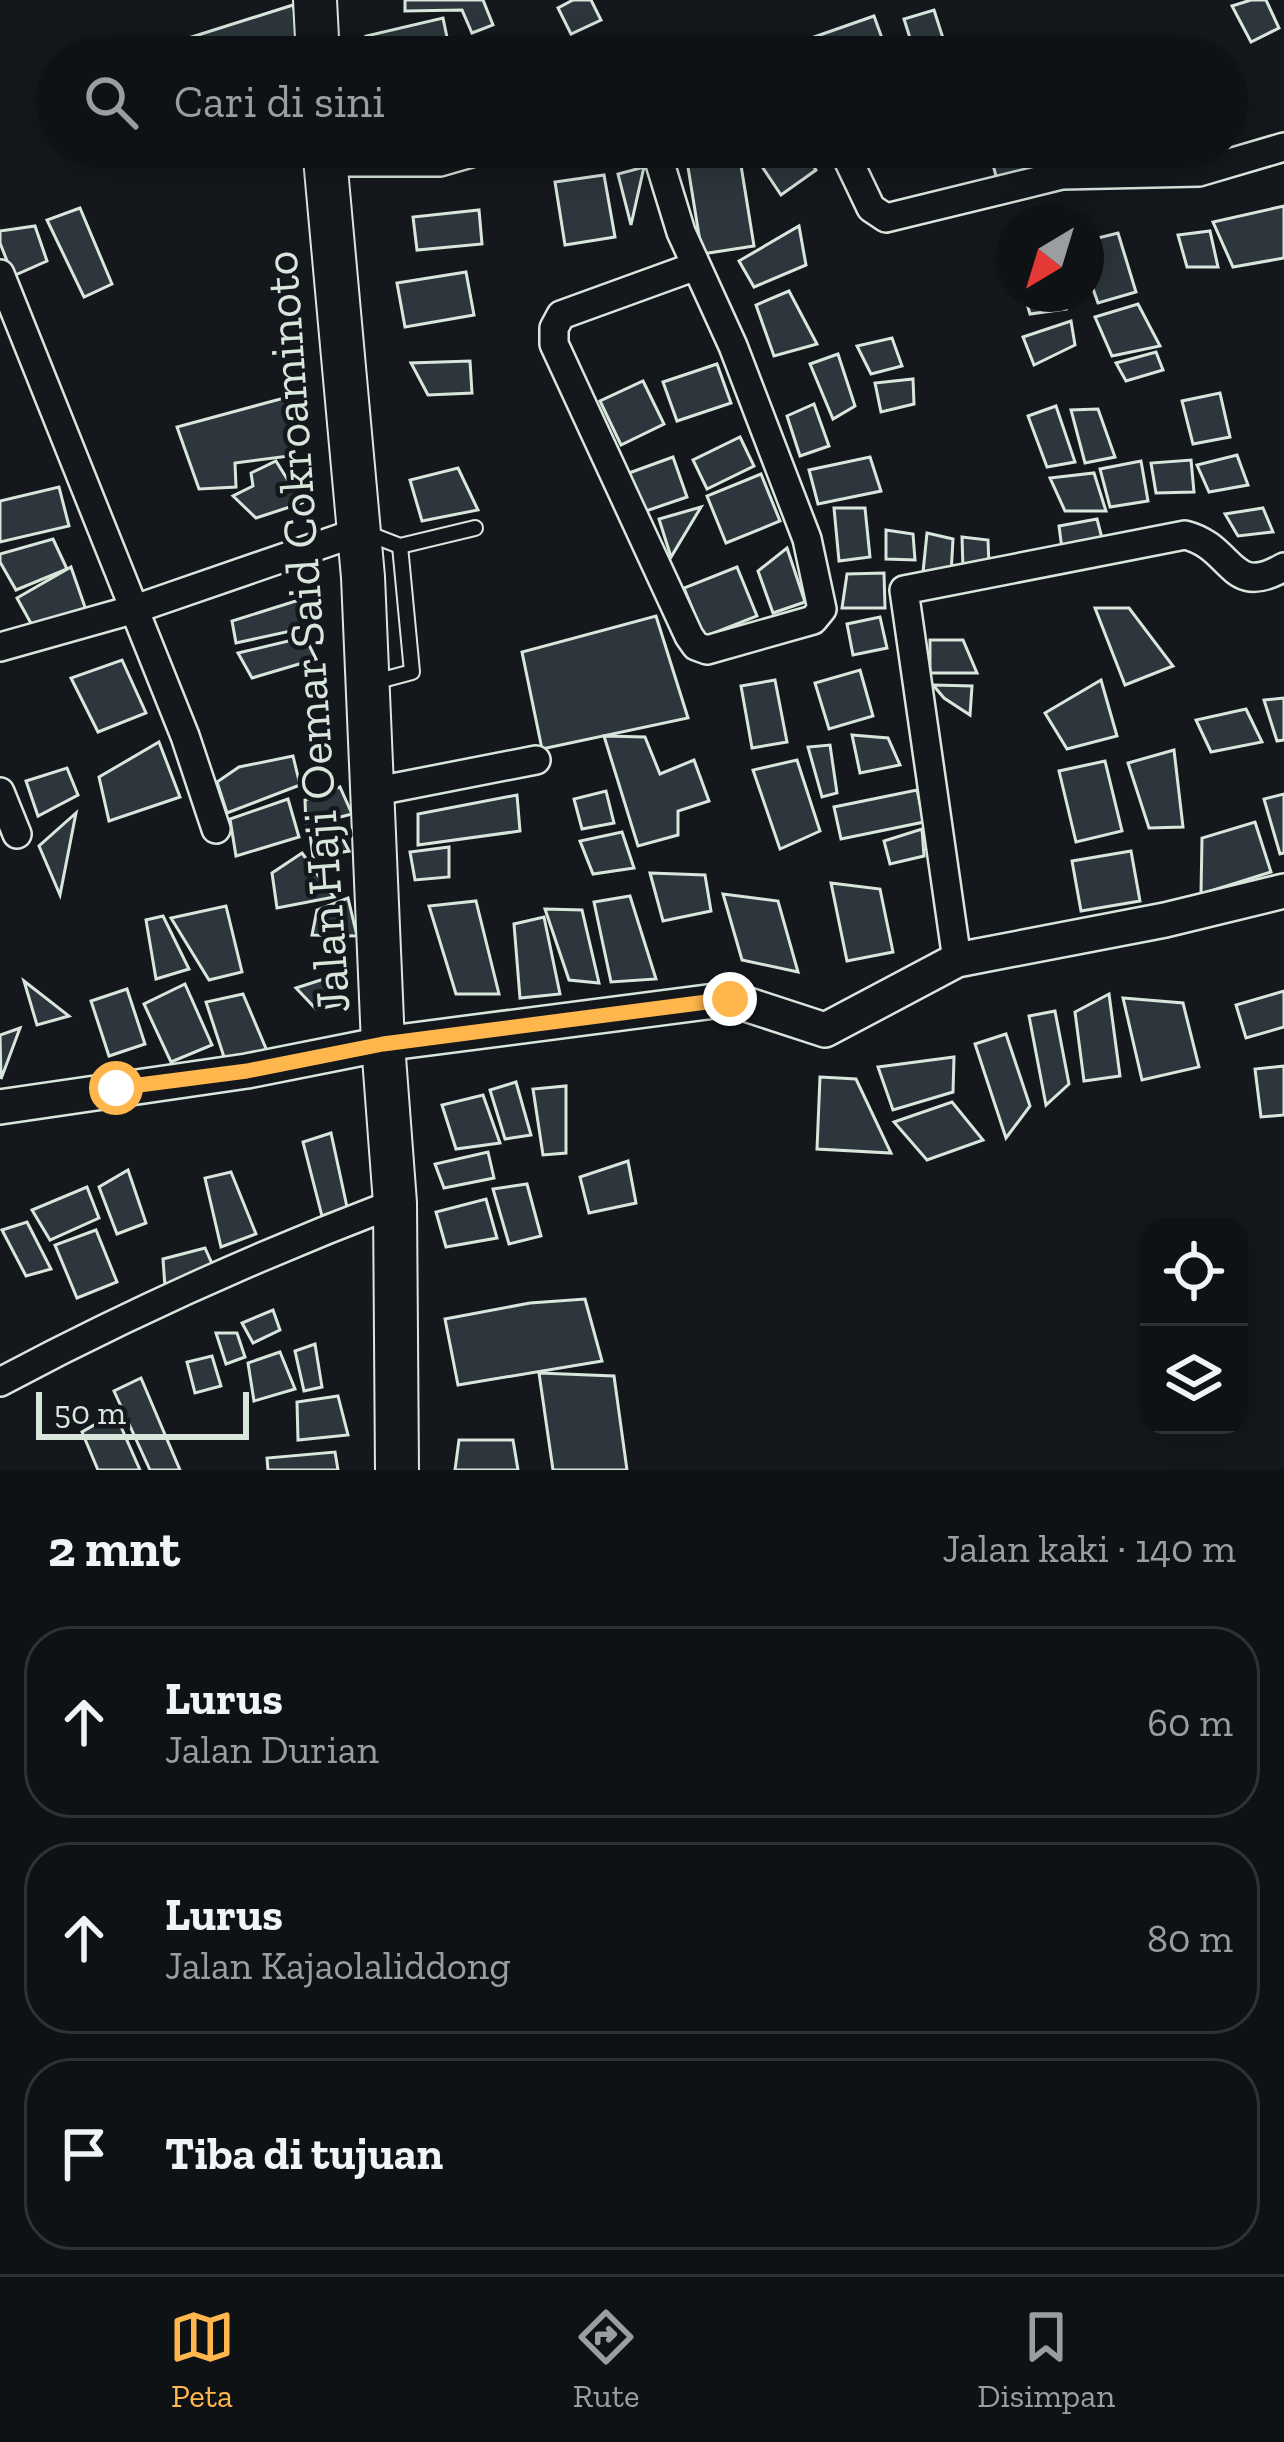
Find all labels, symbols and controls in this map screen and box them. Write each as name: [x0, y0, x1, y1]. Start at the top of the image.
search box: [36, 36, 1248, 168]
icon: search: [78, 69, 144, 135]
text: Cari di sini: [174, 75, 385, 129]
north arrow: [996, 204, 1104, 312]
street label: Jalan Haji Oemar Said Cokroaminoto: [251, 249, 362, 1015]
route end: [703, 972, 757, 1026]
route start: [89, 1061, 143, 1115]
map controls: [1140, 1218, 1248, 1434]
button: locate: [1140, 1218, 1248, 1326]
button: layers: [1140, 1326, 1248, 1434]
scale bar: [36, 1386, 249, 1439]
text: 50 m: [54, 1393, 126, 1432]
text: 2 mnt: [48, 1518, 180, 1579]
text: Jalan kaki · 140 m: [942, 1525, 1236, 1572]
text: Lurus: [165, 1672, 283, 1726]
icon: ahead: [51, 1689, 117, 1755]
text: 60 m: [1147, 1699, 1233, 1746]
text: Jalan Durian: [165, 1726, 379, 1773]
text: Lurus: [165, 1888, 283, 1942]
icon: ahead: [51, 1905, 117, 1971]
text: 80 m: [1147, 1915, 1233, 1962]
text: Jalan Kajaolaliddong: [165, 1942, 511, 1989]
icon: arrive: [51, 2121, 117, 2187]
text: Tiba di tujuan: [165, 2127, 443, 2181]
tab: Peta: [169, 2304, 235, 2415]
tab: Rute: [573, 2304, 639, 2415]
tab: Disimpan: [977, 2304, 1115, 2415]

